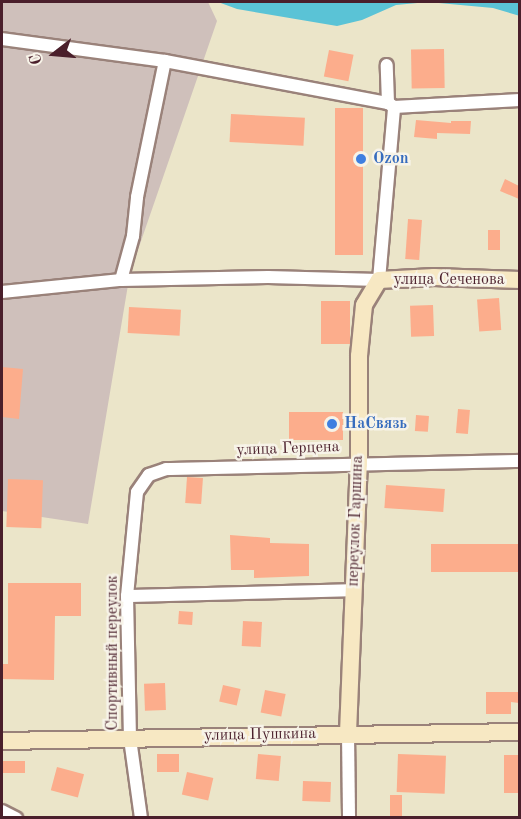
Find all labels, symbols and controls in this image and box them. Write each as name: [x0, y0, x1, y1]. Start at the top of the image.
north arrow: [24, 24, 84, 84]
text: С: [28, 52, 46, 66]
place label: Ozon: [373, 149, 409, 169]
marker: Ozon: [354, 152, 368, 166]
street label: улица Сеченова: [393, 270, 505, 290]
place label: НаСвязь: [344, 414, 407, 434]
marker: НаСвязь: [325, 417, 339, 431]
street label: улица Герцена: [236, 438, 340, 460]
street label: переулок Гаршина: [344, 455, 368, 587]
street label: Спортивный переулок: [103, 575, 123, 731]
street label: улица Пушкина: [204, 724, 316, 746]

